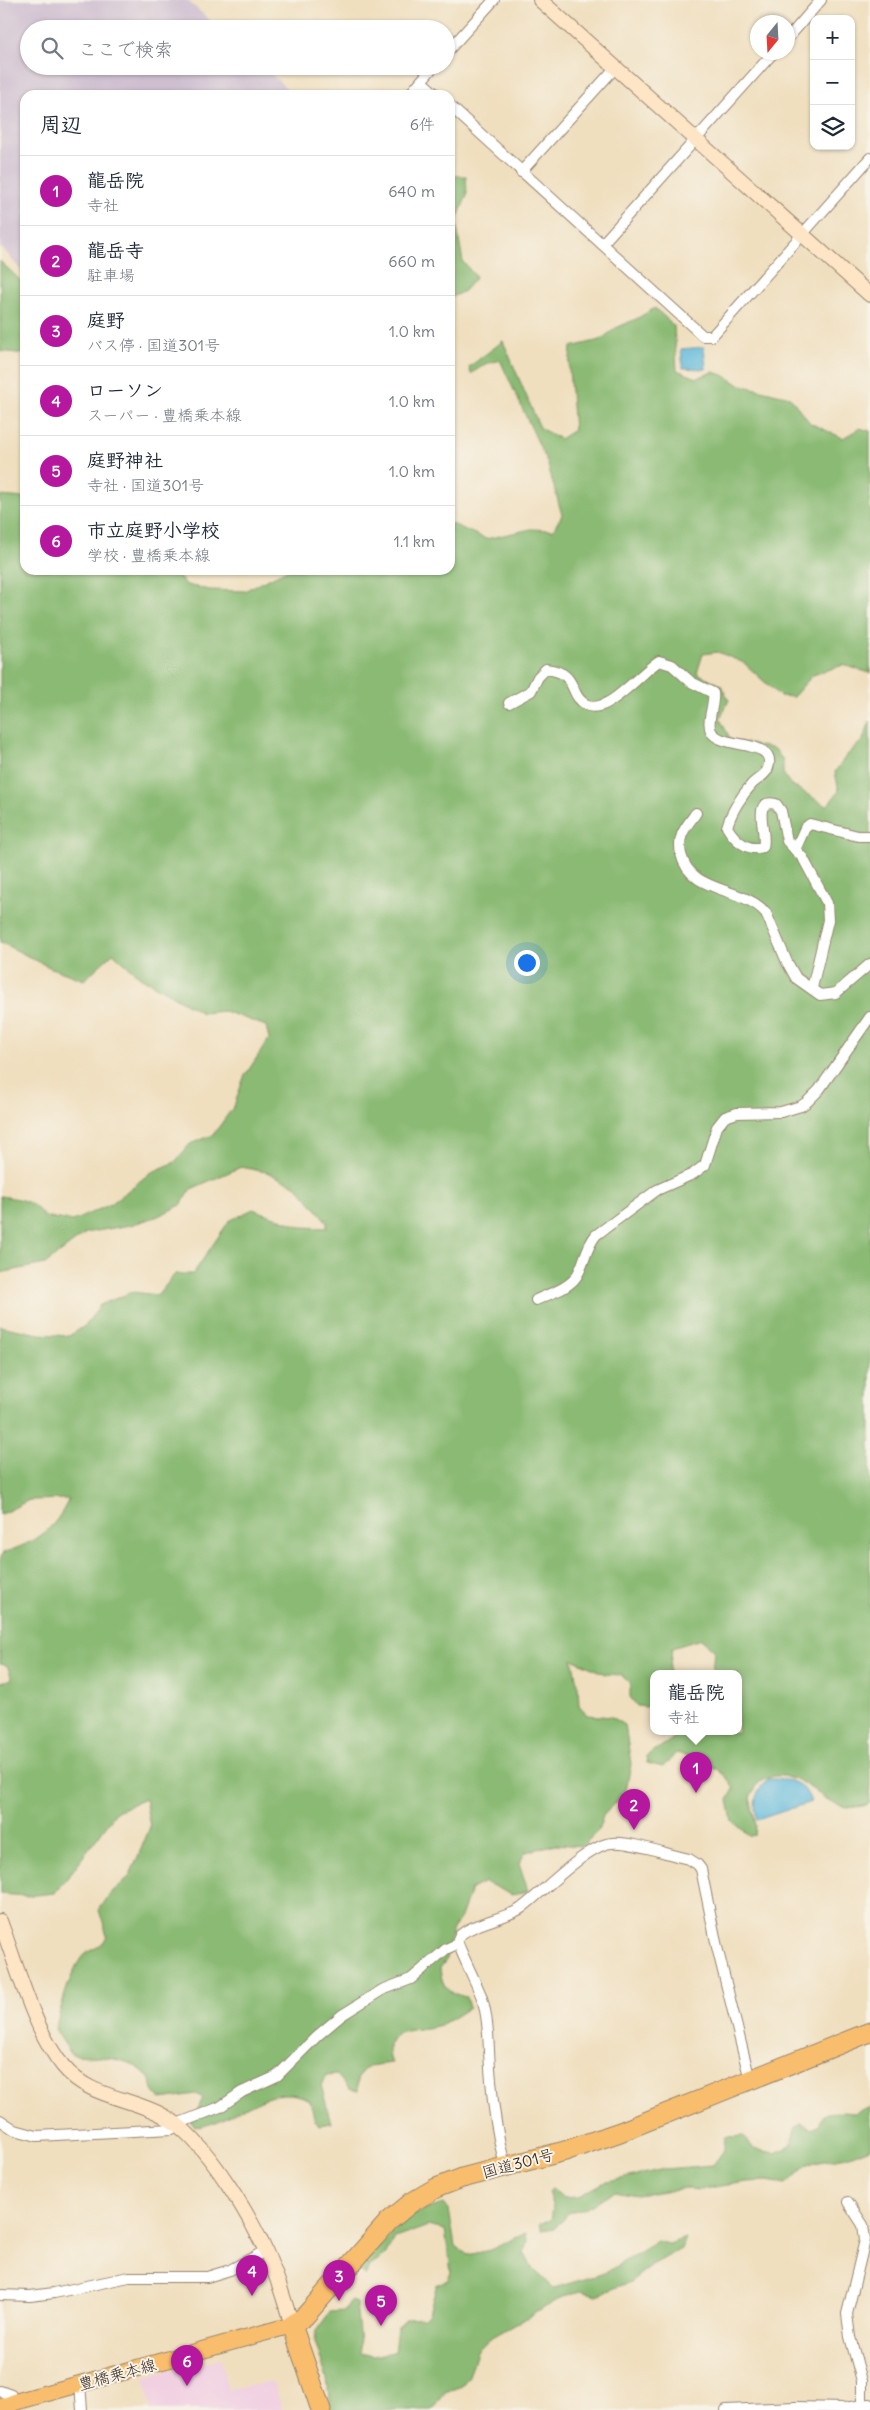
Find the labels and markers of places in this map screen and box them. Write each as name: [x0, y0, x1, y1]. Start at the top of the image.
pin: 1: [680, 1752, 712, 1793]
pin: 2: [618, 1789, 650, 1830]
pin: 4: [236, 2255, 268, 2296]
pin: 3: [323, 2260, 355, 2301]
pin: 5: [365, 2285, 397, 2326]
pin: 6: [171, 2345, 203, 2386]

